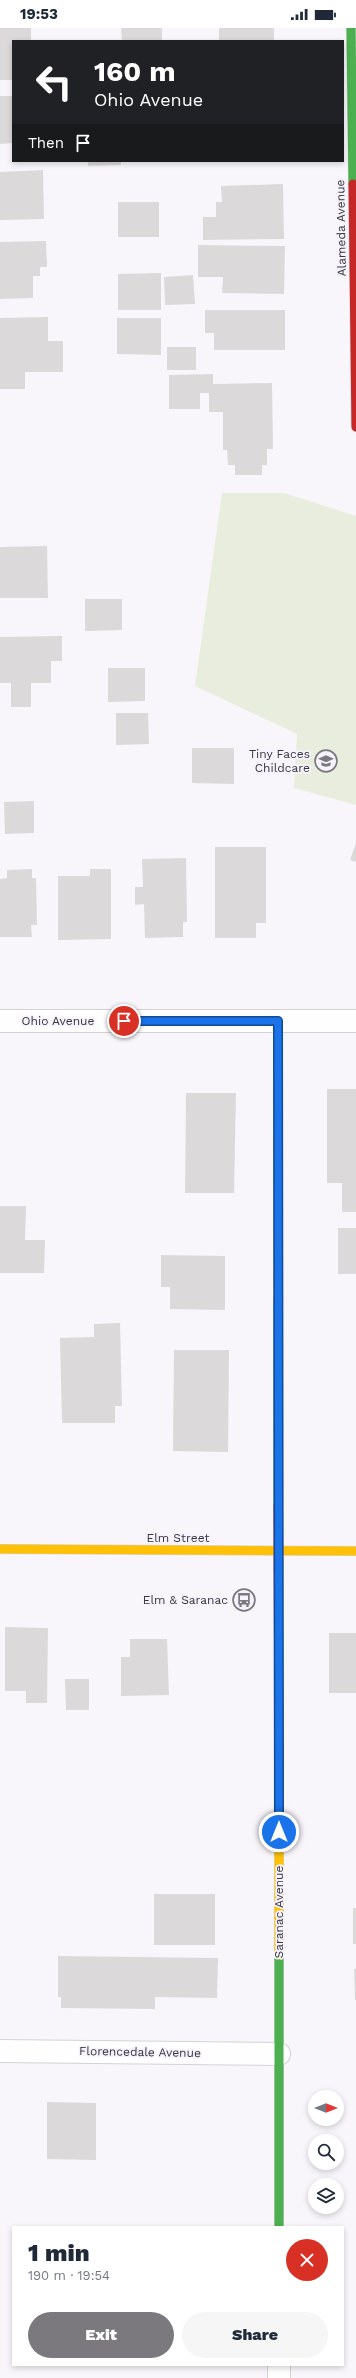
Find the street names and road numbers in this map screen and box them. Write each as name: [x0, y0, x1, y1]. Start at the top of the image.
street label: Alameda Avenue: [333, 179, 349, 277]
street label: Ohio Avenue: [22, 1014, 94, 1028]
street label: Elm Street: [147, 1531, 209, 1545]
street label: Saranac Avenue: [272, 1865, 286, 1958]
street label: Florencedale Avenue: [79, 2044, 201, 2060]

